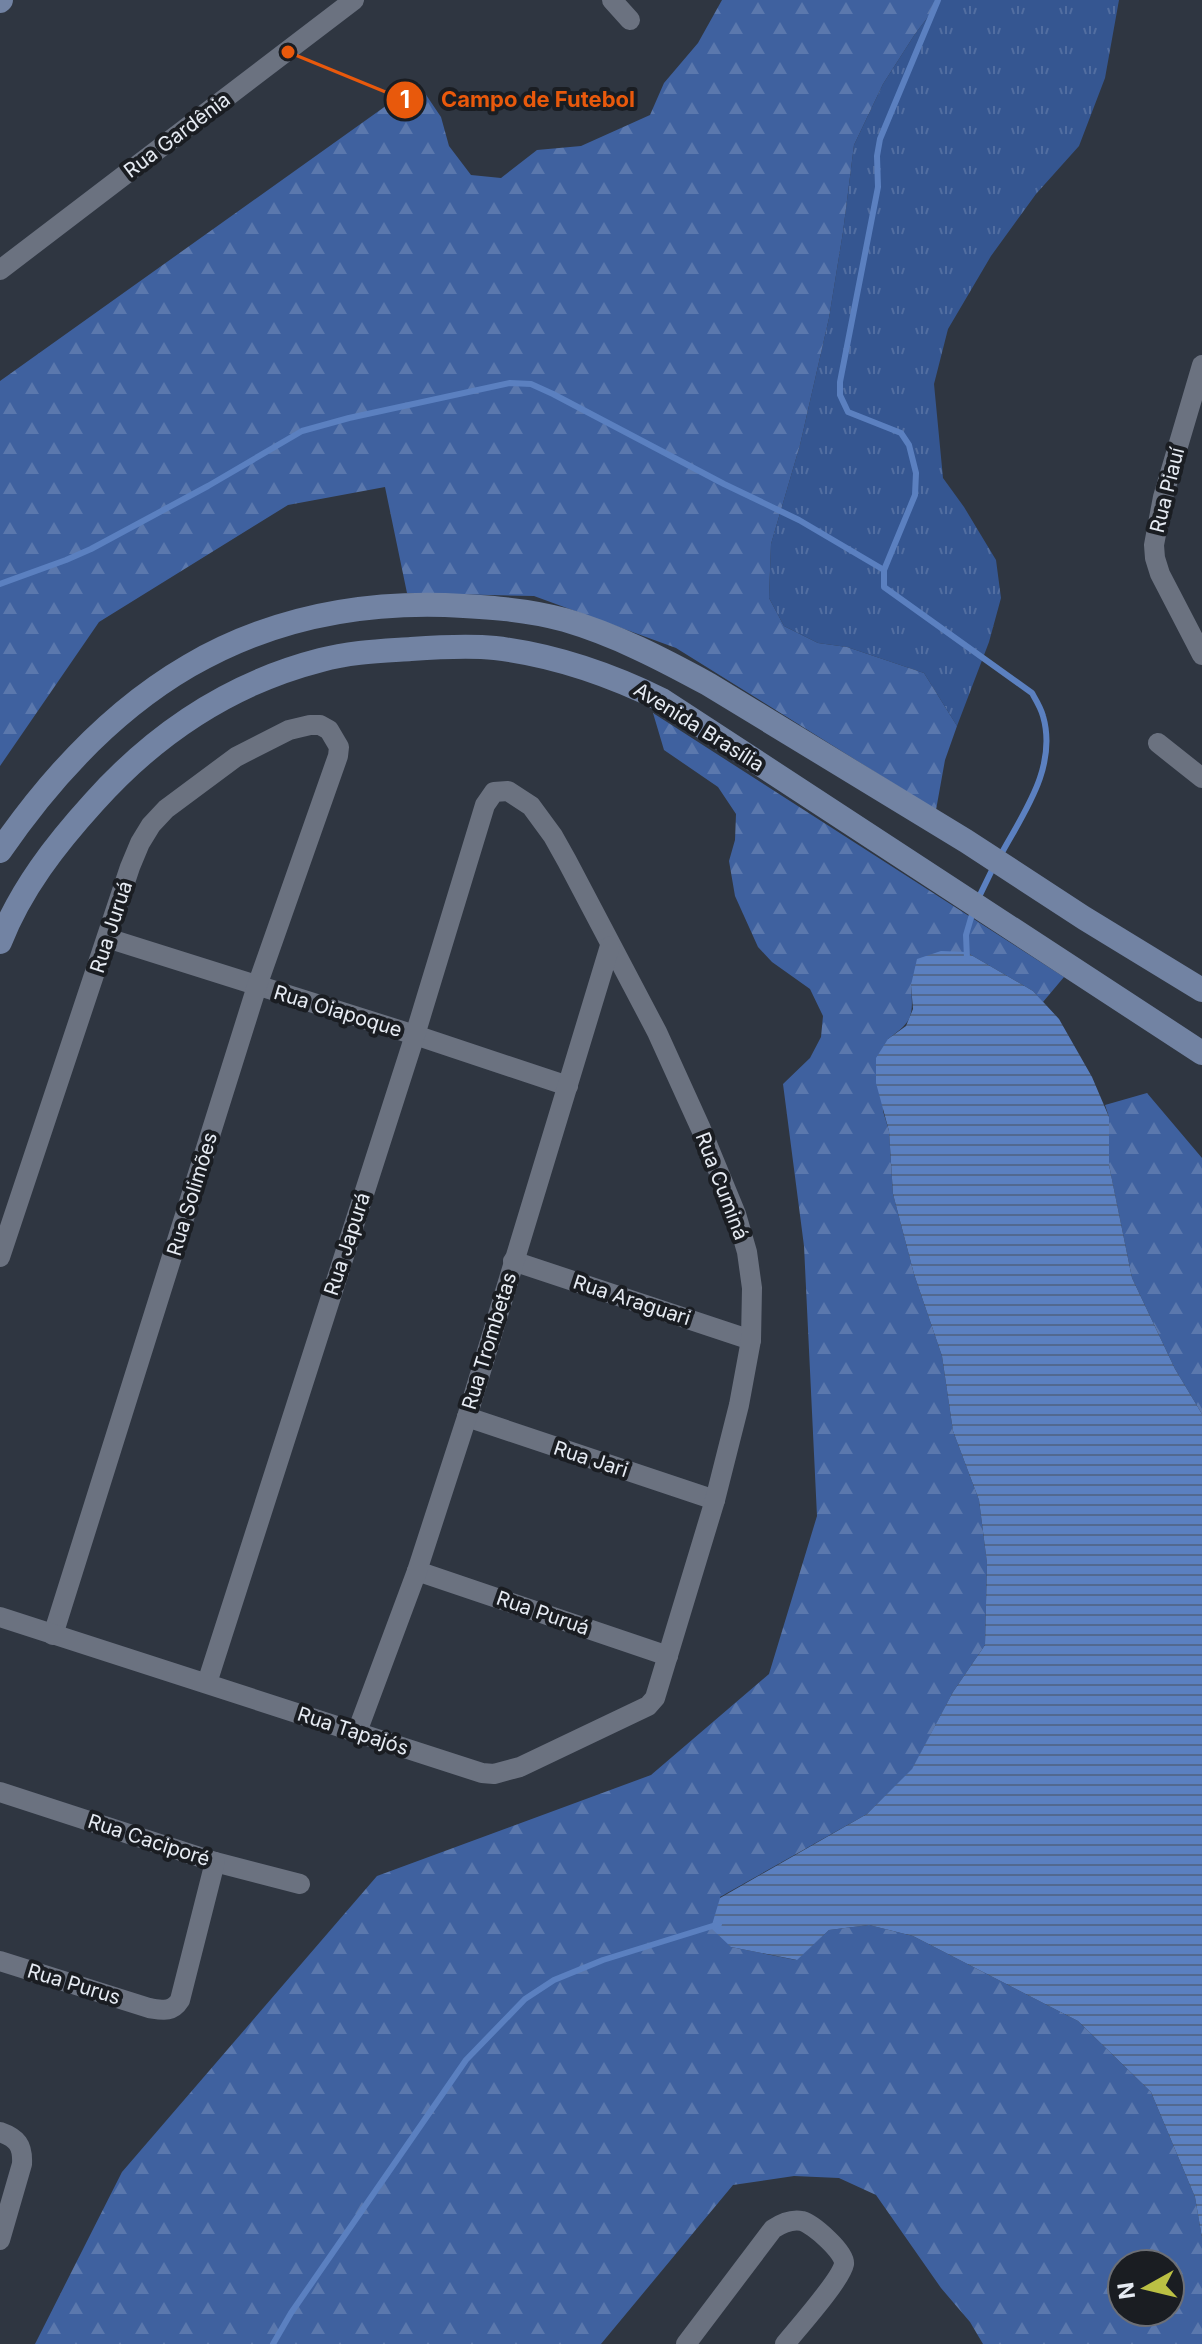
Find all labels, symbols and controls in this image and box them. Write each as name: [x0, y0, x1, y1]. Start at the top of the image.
callout: Campo de Futebol: [385, 77, 651, 123]
text: 1: [400, 85, 410, 114]
text: Campo de Futebol: [441, 86, 635, 112]
street label: Rua Gardênia: [119, 87, 235, 183]
street label: Rua Piauí: [1145, 445, 1189, 535]
street label: Avenida Brasília: [630, 677, 768, 777]
street label: Rua Juruá: [85, 878, 137, 976]
street label: Rua Oiapoque: [271, 980, 405, 1042]
street label: Rua Solimões: [162, 1129, 222, 1259]
street label: Rua Cuminá: [690, 1129, 754, 1243]
street label: Rua Japurá: [319, 1189, 375, 1299]
street label: Rua Trombetas: [457, 1269, 521, 1413]
street label: Rua Araguari: [570, 1270, 694, 1330]
street label: Rua Jari: [551, 1436, 631, 1482]
street label: Rua Puruá: [493, 1586, 593, 1640]
street label: Rua Tapajós: [294, 1702, 412, 1760]
street label: Rua Caciporé: [85, 1809, 213, 1871]
street label: Rua Purus: [25, 1958, 123, 2010]
north arrow: [1106, 2248, 1186, 2328]
text: N: [1112, 2281, 1140, 2301]

